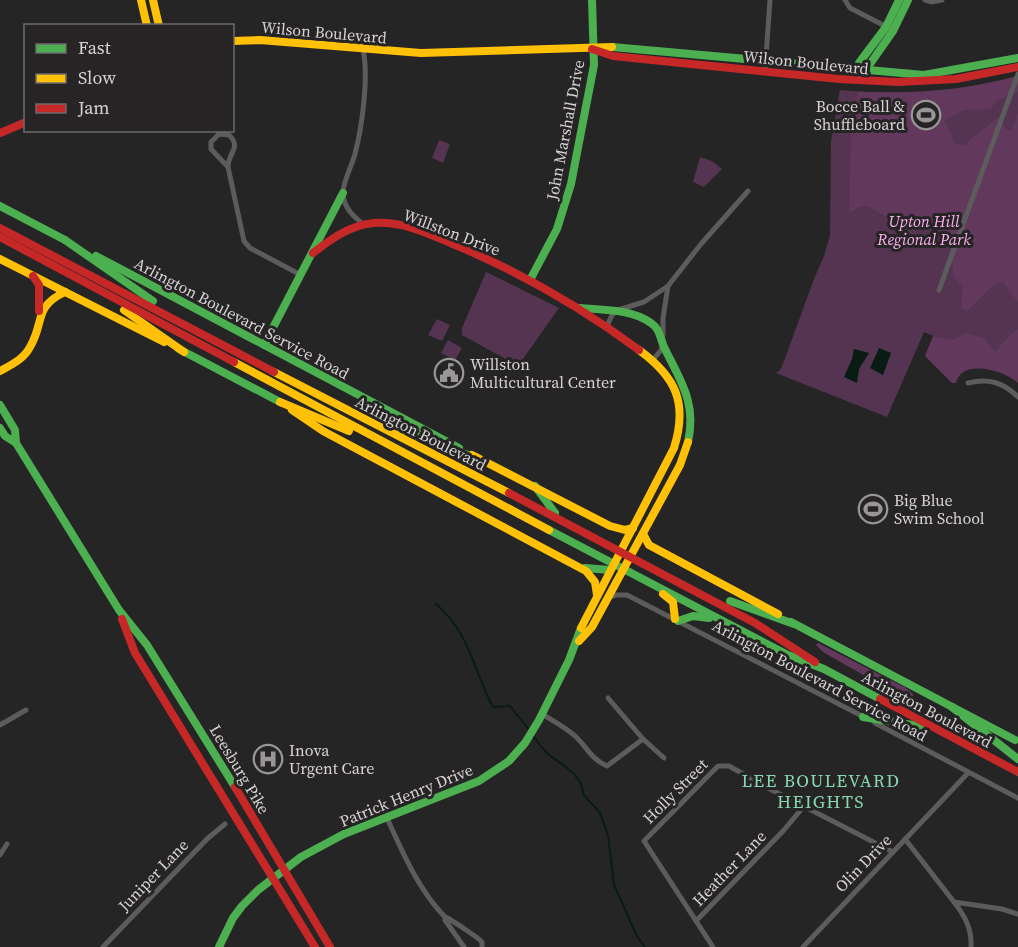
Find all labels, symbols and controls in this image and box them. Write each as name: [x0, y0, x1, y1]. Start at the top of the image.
street label: Wilson Boulevard: [260, 16, 388, 48]
legend: [24, 24, 234, 132]
text: Fast: [78, 35, 111, 60]
street label: Wilson Boulevard: [742, 44, 870, 80]
street label: John Marshall Drive: [540, 58, 589, 203]
text: Slow: [78, 65, 116, 90]
text: Jam: [77, 95, 110, 120]
place label: Bocce Ball & Shuffleboard: [814, 95, 905, 135]
sports icon: Bocce Ball & Shuffleboard: [910, 99, 942, 131]
street label: Willston Drive: [400, 203, 504, 261]
park label: Upton Hill Regional Park: [876, 210, 971, 250]
street label: Arlington Boulevard Service Road: [131, 252, 353, 384]
place label: Willston Multicultural Center: [470, 353, 616, 393]
public building icon: Willston Multicultural Center: [433, 357, 465, 389]
street label: Arlington Boulevard: [352, 390, 490, 476]
place label: Big Blue Swim School: [894, 489, 985, 529]
sports icon: Big Blue Swim School: [857, 493, 889, 525]
street label: Arlington Boulevard Service Road: [709, 615, 931, 745]
street label: Arlington Boulevard: [859, 667, 995, 751]
street label: Leesburg Pike: [205, 720, 275, 818]
place label: Inova Urgent Care: [289, 739, 375, 779]
hospital icon: Inova Urgent Care: [252, 743, 284, 775]
street label: Holly Street: [638, 753, 713, 828]
street label: Patrick Henry Drive: [336, 758, 476, 832]
district label: LEE BOULEVARD HEIGHTS: [741, 768, 901, 814]
street label: Heather Lane: [687, 825, 771, 911]
street label: Olin Drive: [830, 829, 896, 897]
street label: Juniper Lane: [112, 834, 193, 917]

